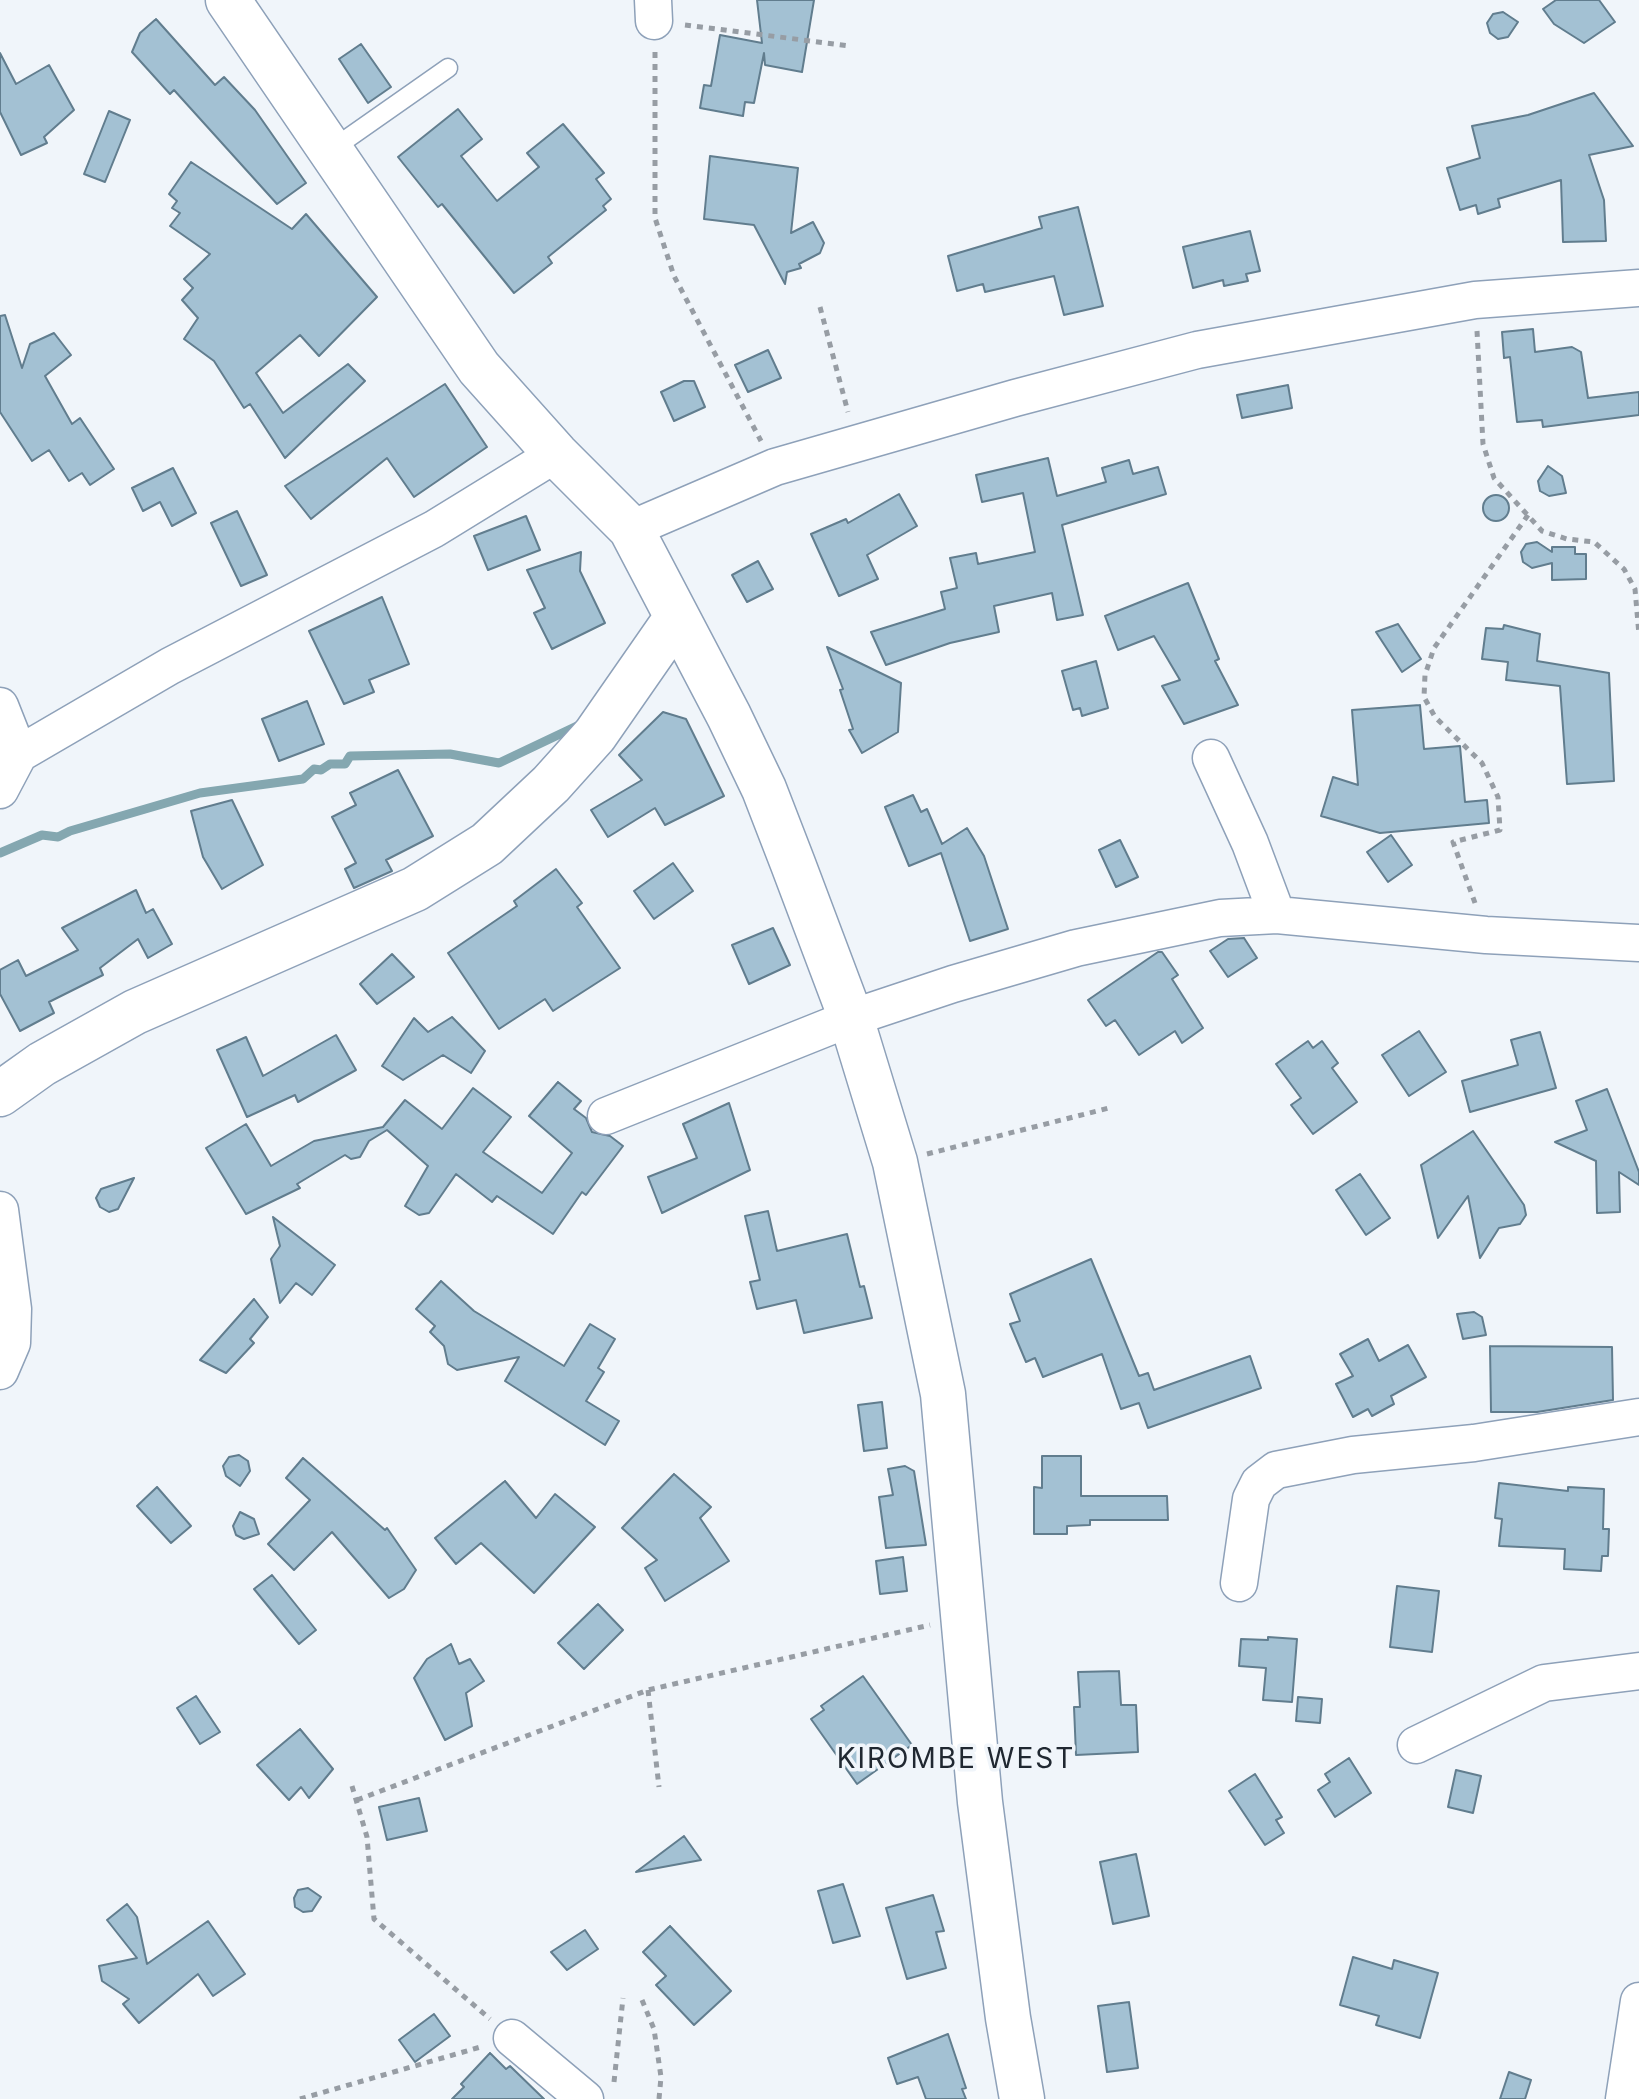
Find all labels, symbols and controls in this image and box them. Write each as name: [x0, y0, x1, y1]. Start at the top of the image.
district label: KIROMBE WEST: [837, 1743, 1075, 1777]

